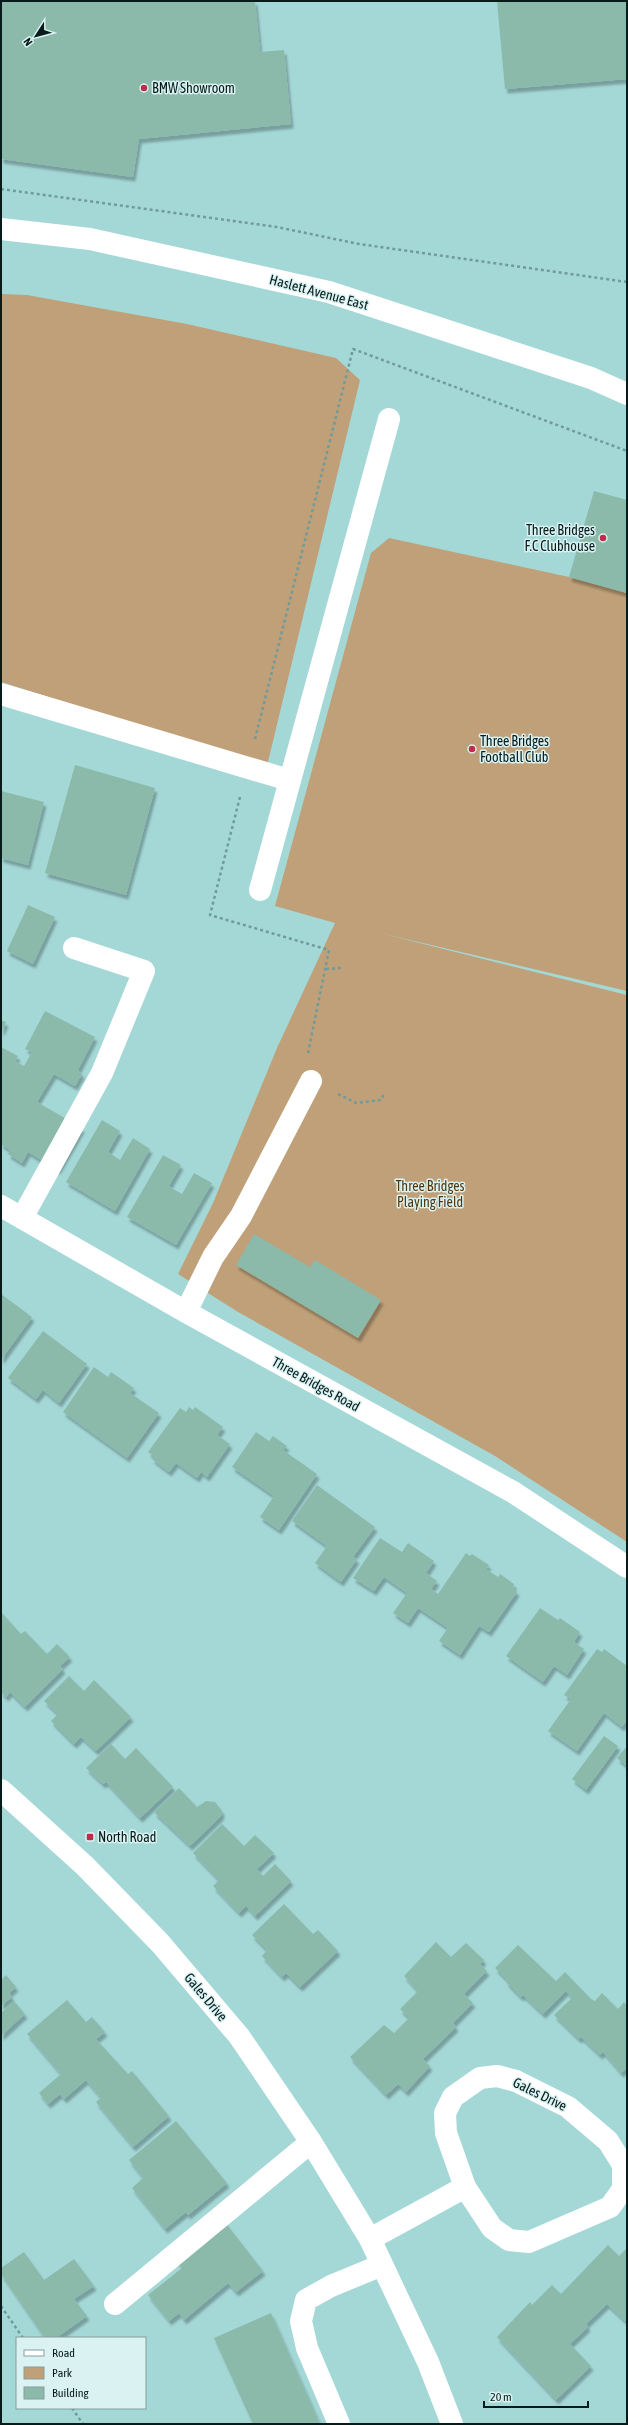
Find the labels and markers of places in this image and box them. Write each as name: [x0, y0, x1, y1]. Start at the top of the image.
place label: BMW Showroom: [152, 80, 235, 96]
marker: BMW Showroom: [139, 83, 149, 93]
place label: Three Bridges F.C Clubhouse: [525, 522, 595, 554]
marker: Three Bridges F.C Clubhouse: [598, 533, 608, 543]
place label: Three Bridges Football Club: [480, 733, 549, 765]
marker: Three Bridges Football Club: [467, 744, 477, 754]
place label: North Road: [98, 1829, 156, 1845]
marker: North Road: [85, 1832, 95, 1842]

